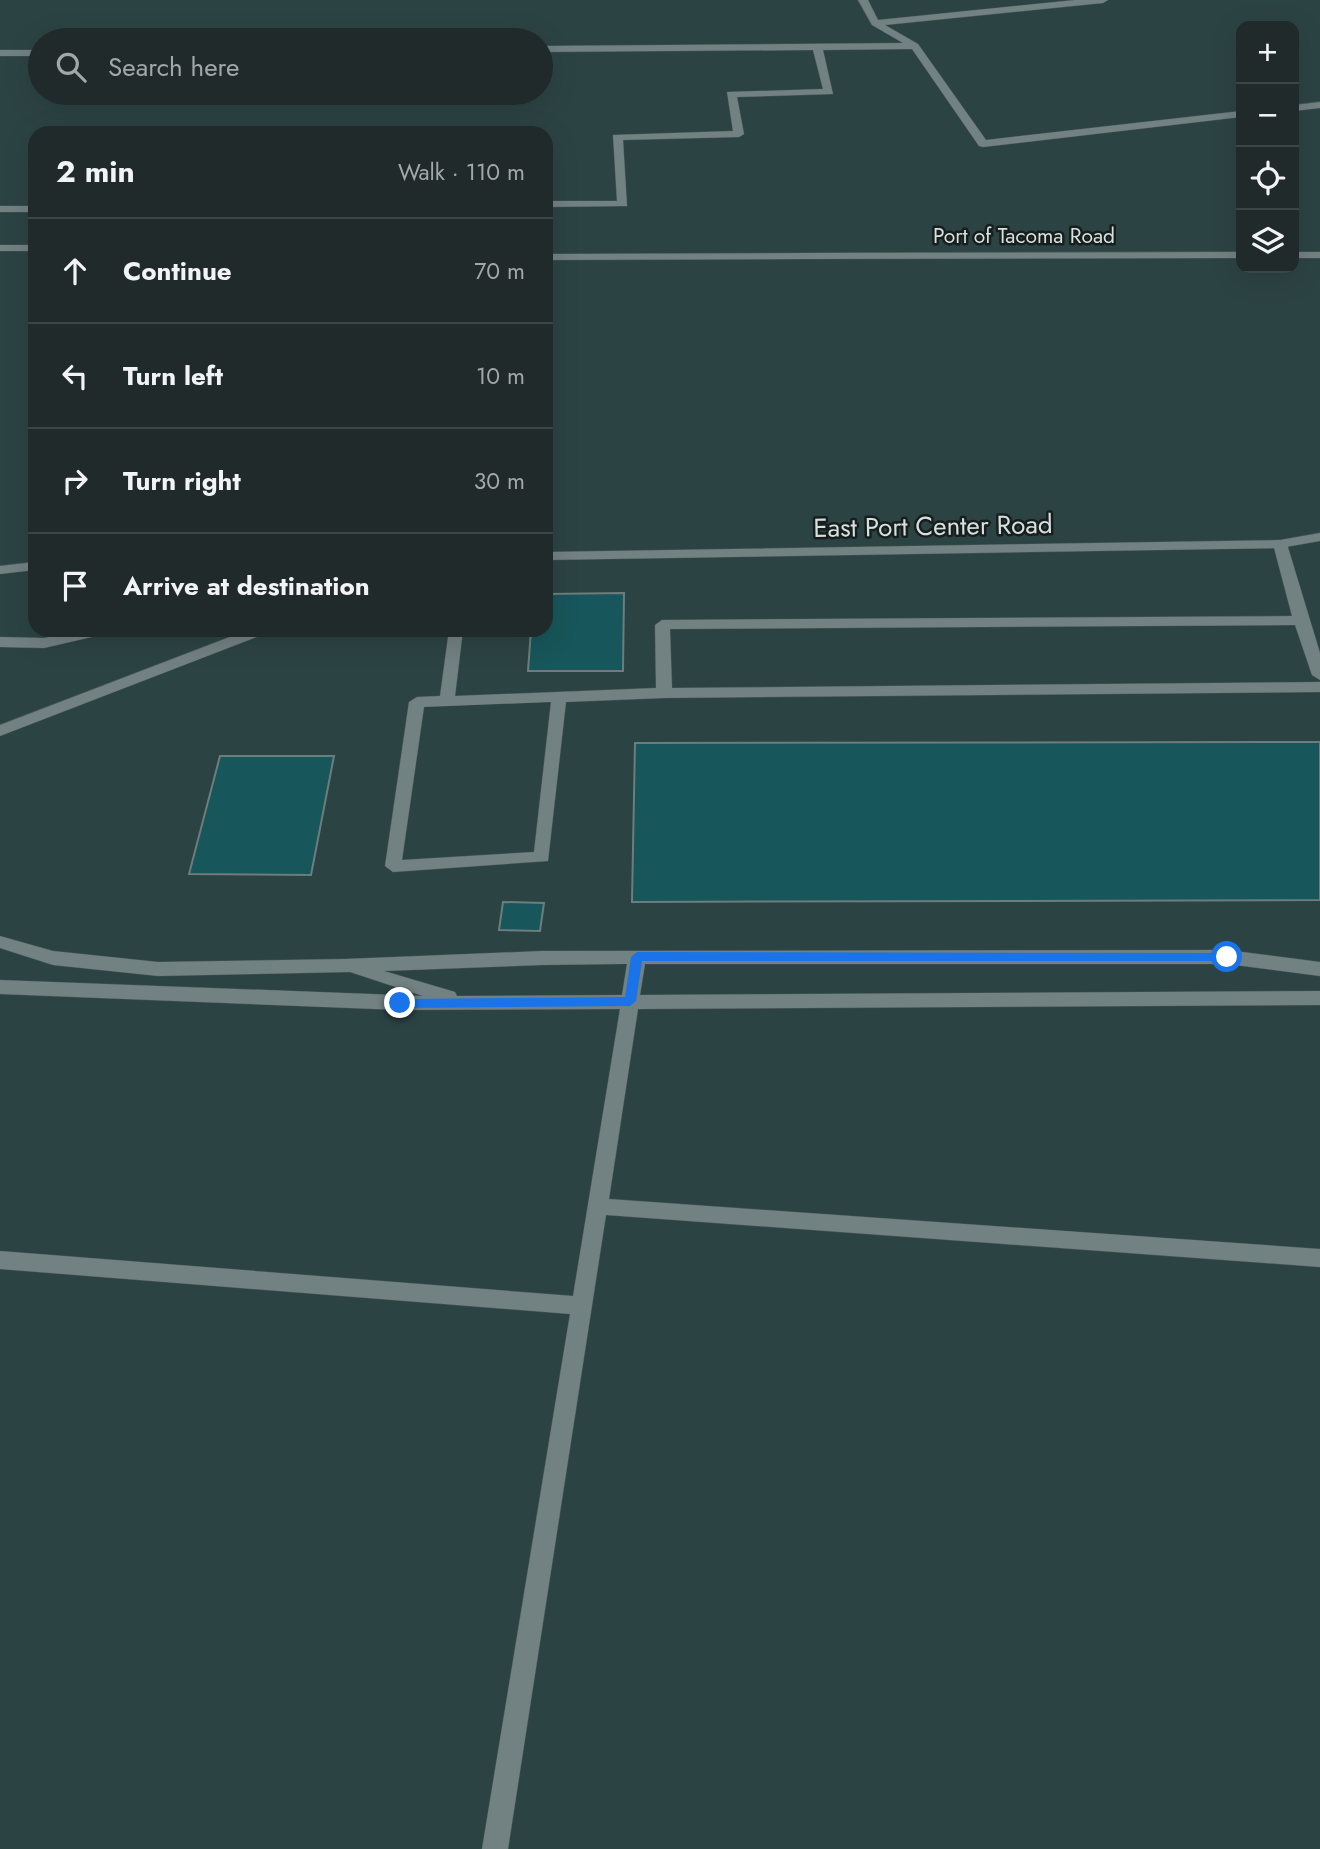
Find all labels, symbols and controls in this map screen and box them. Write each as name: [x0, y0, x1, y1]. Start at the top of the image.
map controls: [1236, 21, 1299, 273]
button: +: [1236, 21, 1299, 84]
search box: [28, 28, 553, 105]
icon: search: [52, 48, 90, 86]
text: Search here: [108, 48, 240, 86]
button: −: [1236, 84, 1299, 147]
button: locate: [1236, 147, 1299, 210]
text: 2 min: [56, 150, 135, 193]
text: Walk · 110 m: [398, 155, 525, 189]
button: layers: [1236, 210, 1299, 273]
street label: Port of Tacoma Road: [933, 221, 1115, 251]
icon: ahead: [56, 252, 94, 290]
text: Continue: [123, 252, 232, 290]
text: 70 m: [474, 254, 525, 288]
icon: left: [56, 357, 94, 395]
text: Turn left: [123, 357, 223, 395]
text: 10 m: [476, 359, 525, 393]
icon: right: [56, 462, 94, 500]
text: Turn right: [123, 462, 241, 500]
text: 30 m: [474, 464, 525, 498]
street label: East Port Center Road: [813, 505, 1053, 547]
icon: arrive: [56, 567, 94, 605]
text: Arrive at destination: [123, 567, 370, 605]
route start: [1211, 941, 1242, 972]
route end: [384, 987, 415, 1018]

